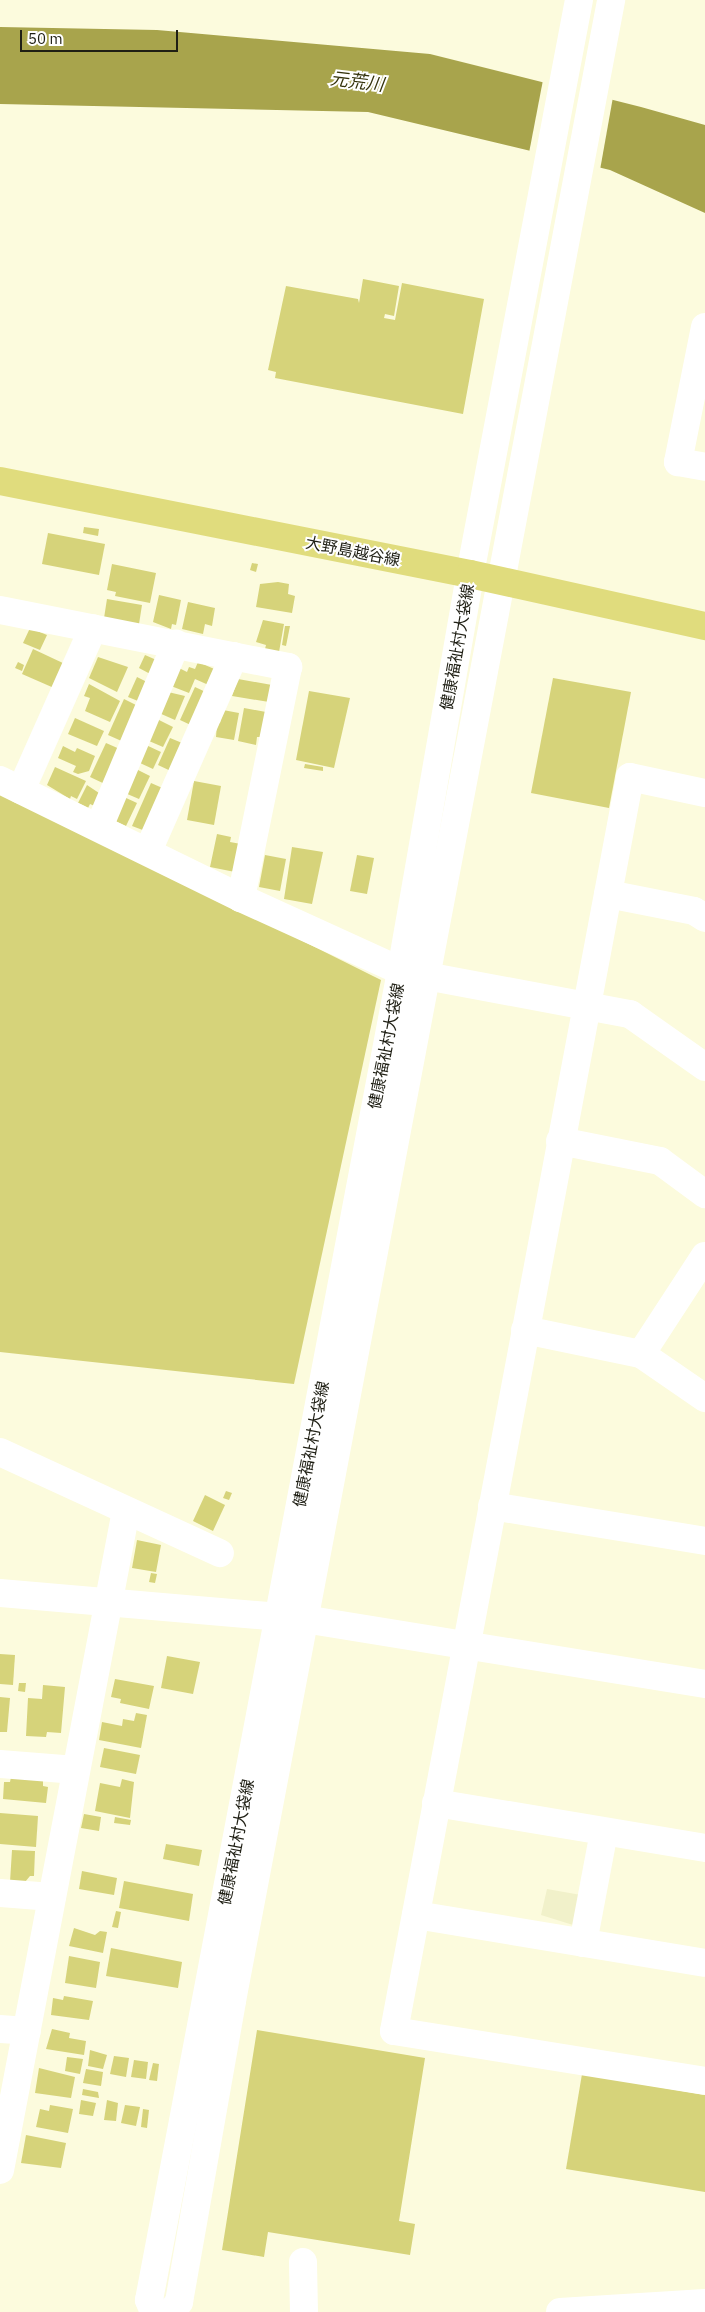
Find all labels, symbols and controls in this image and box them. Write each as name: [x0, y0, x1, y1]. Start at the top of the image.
scale bar: [22, 20, 180, 52]
text: 50 m: [28, 29, 63, 48]
water label: 元荒川: [329, 68, 385, 96]
street label: 大野島越谷線: [304, 532, 402, 570]
street label: 健康福祉村大袋線: [436, 582, 478, 712]
street label: 健康福祉村大袋線: [364, 981, 408, 1111]
street label: 健康福祉村大袋線: [289, 1379, 333, 1509]
street label: 健康福祉村大袋線: [214, 1777, 258, 1907]

